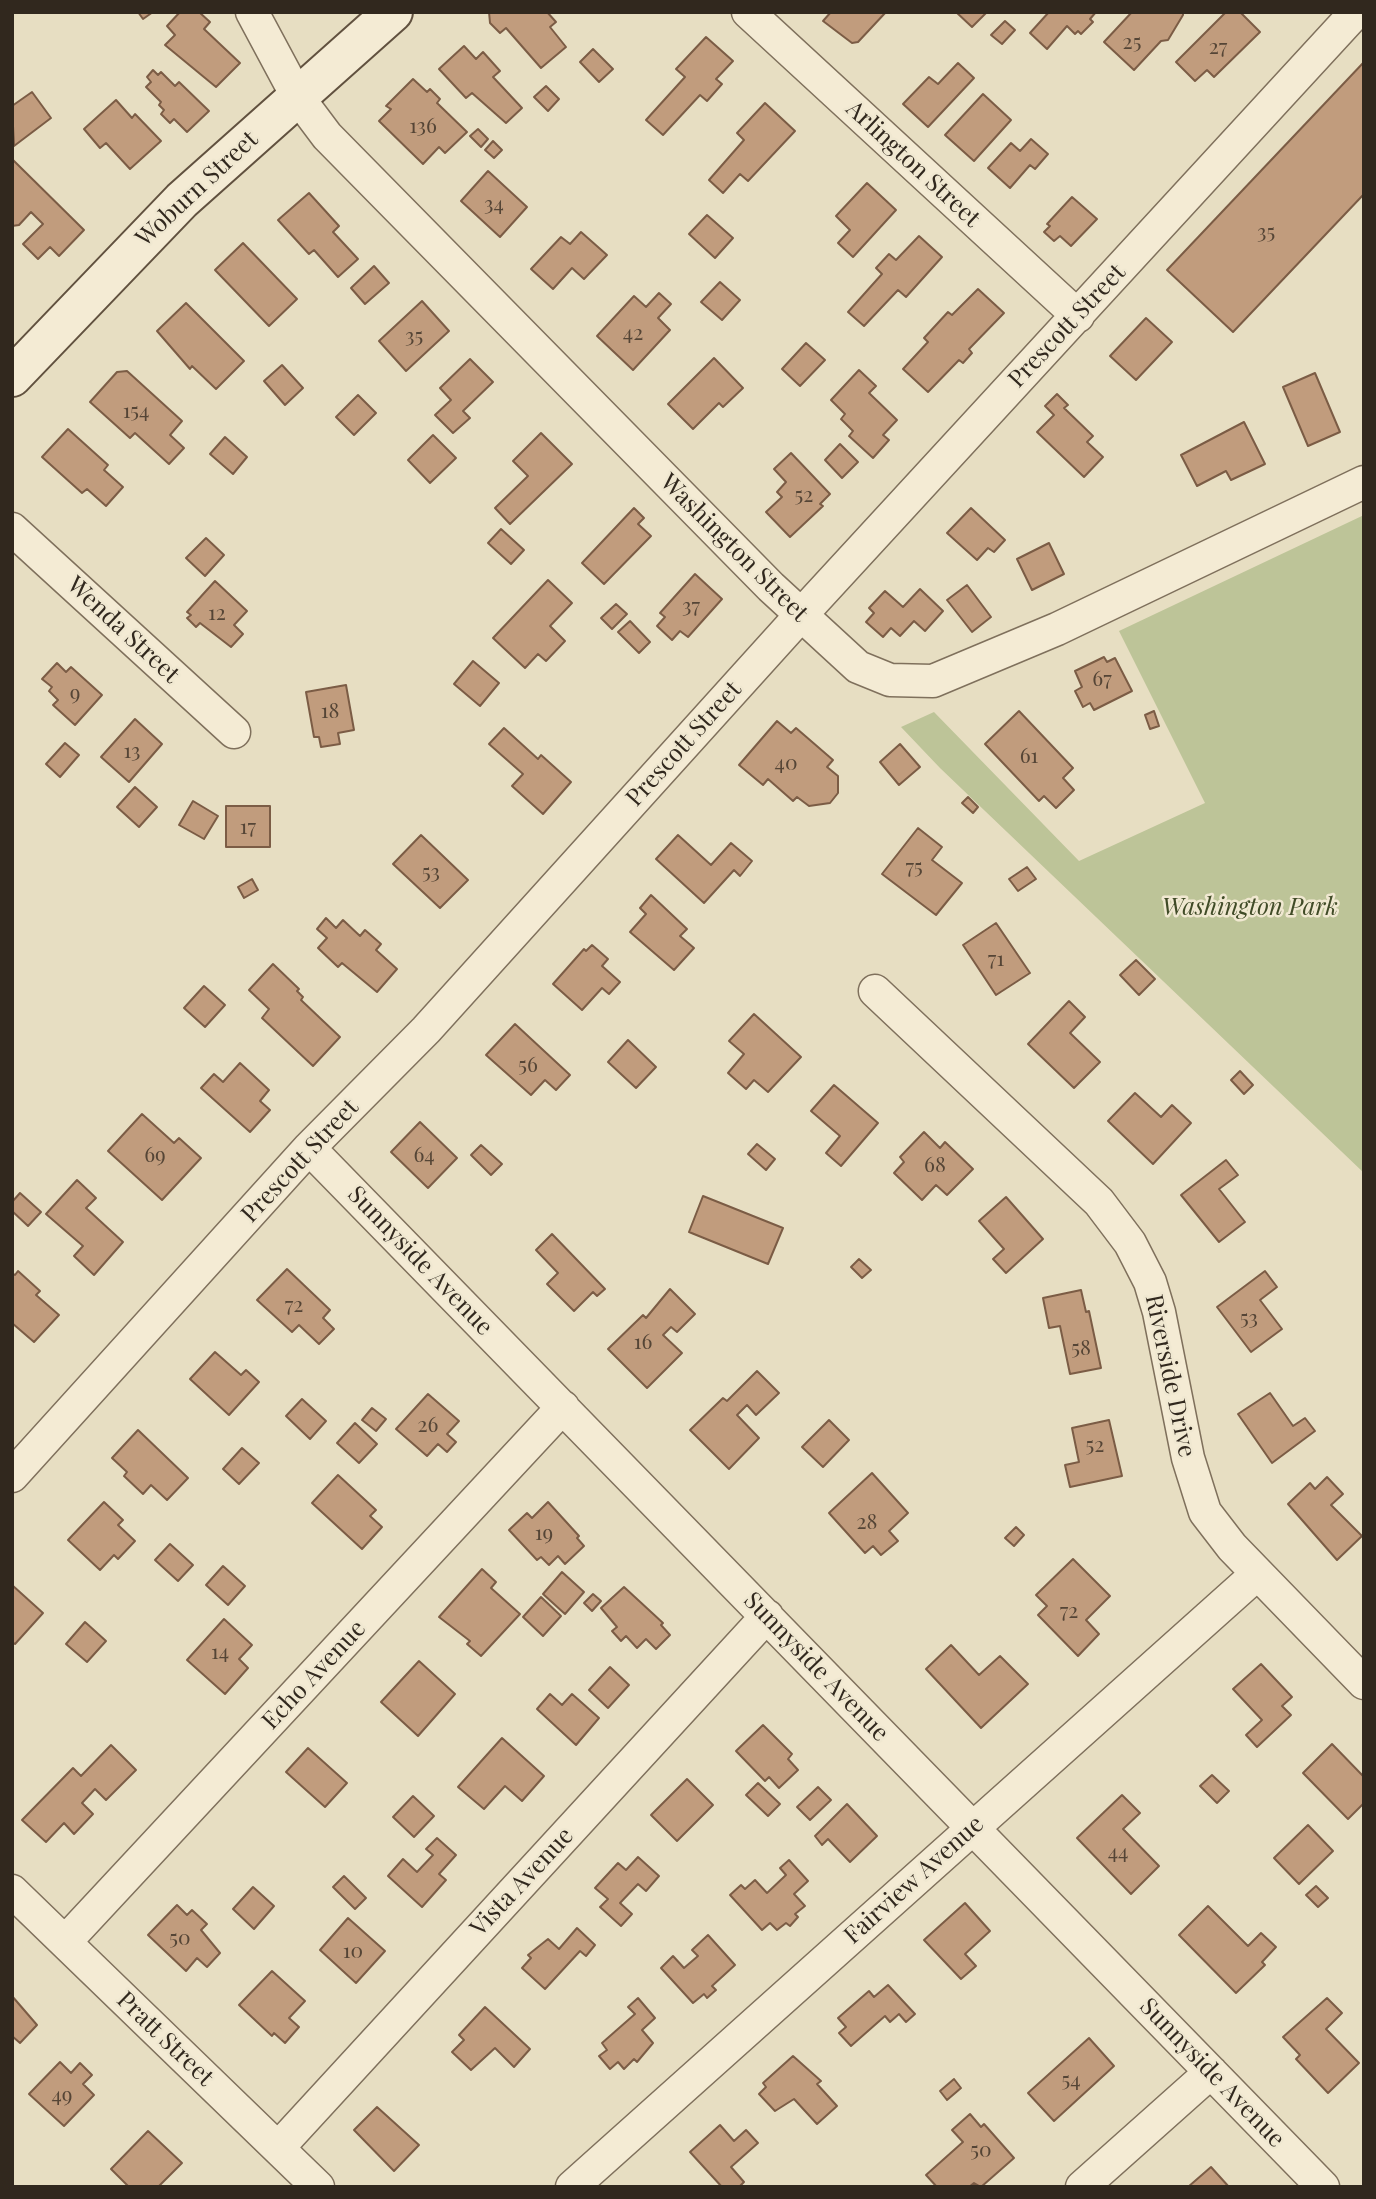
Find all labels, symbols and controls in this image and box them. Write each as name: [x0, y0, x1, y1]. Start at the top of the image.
house number: 25: [1123, 29, 1141, 55]
house number: 27: [1209, 34, 1227, 60]
street label: Arlington Street: [840, 95, 986, 233]
house number: 136: [409, 113, 437, 139]
street label: Woburn Street: [130, 125, 264, 253]
house number: 34: [484, 191, 504, 217]
house number: 35: [1257, 219, 1275, 245]
street label: Prescott Street: [1002, 258, 1132, 394]
house number: 42: [623, 320, 643, 346]
house number: 35: [405, 323, 423, 349]
house number: 154: [123, 398, 149, 424]
street label: Washington Street: [654, 468, 814, 628]
house number: 52: [795, 482, 813, 508]
street label: Wenda Street: [61, 571, 185, 689]
house number: 37: [682, 593, 700, 619]
house number: 12: [208, 600, 226, 626]
house number: 67: [1092, 666, 1112, 692]
street label: Prescott Street: [620, 676, 748, 812]
house number: 9: [70, 680, 80, 706]
house number: 18: [321, 698, 339, 724]
house number: 13: [124, 738, 140, 764]
house number: 61: [1020, 743, 1038, 769]
house number: 40: [775, 750, 797, 776]
house number: 17: [240, 814, 256, 840]
house number: 75: [905, 854, 923, 880]
house number: 53: [422, 859, 440, 885]
park label: Washington Park: [1162, 894, 1338, 922]
house number: 71: [988, 946, 1004, 972]
house number: 56: [518, 1052, 538, 1078]
street label: Prescott Street: [235, 1093, 365, 1229]
house number: 69: [144, 1142, 166, 1168]
house number: 64: [413, 1142, 435, 1168]
house number: 68: [924, 1152, 946, 1178]
street label: Sunnyside Avenue: [341, 1180, 499, 1342]
house number: 72: [285, 1292, 303, 1318]
street label: Riverside Drive: [1139, 1292, 1201, 1460]
house number: 53: [1240, 1305, 1258, 1331]
house number: 16: [634, 1329, 652, 1355]
house number: 58: [1071, 1335, 1091, 1361]
house number: 26: [418, 1412, 438, 1438]
house number: 52: [1086, 1432, 1104, 1458]
house number: 28: [857, 1509, 877, 1535]
house number: 19: [535, 1520, 553, 1546]
street label: Sunnyside Avenue: [737, 1586, 895, 1748]
house number: 72: [1060, 1598, 1078, 1624]
street label: Echo Avenue: [256, 1614, 372, 1736]
house number: 14: [211, 1639, 229, 1665]
street label: Fairview Avenue: [838, 1810, 990, 1950]
street label: Vista Avenue: [464, 1822, 580, 1942]
house number: 44: [1108, 1839, 1128, 1865]
house number: 50: [169, 1925, 191, 1951]
house number: 10: [343, 1938, 363, 1964]
street label: Pratt Street: [111, 1986, 219, 2092]
street label: Sunnyside Avenue: [1133, 1992, 1291, 2154]
house number: 54: [1061, 2067, 1081, 2093]
house number: 49: [51, 2082, 73, 2108]
house number: 50: [970, 2137, 992, 2163]

